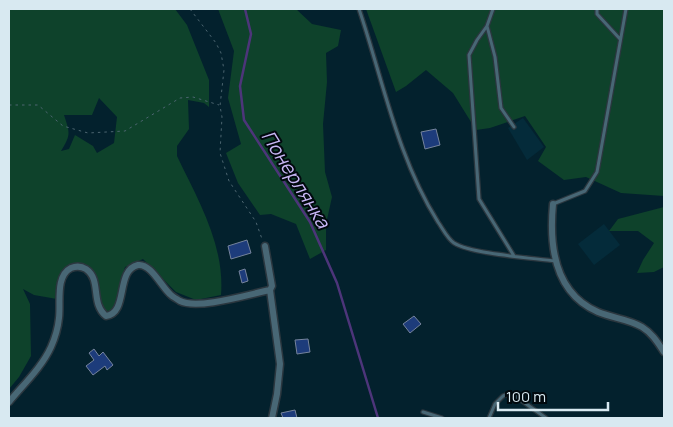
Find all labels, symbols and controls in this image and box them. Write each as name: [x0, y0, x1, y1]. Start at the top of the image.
water label: Понерлянка: [256, 125, 337, 234]
scale bar: [498, 380, 608, 412]
text: 100 m: [506, 386, 546, 407]

